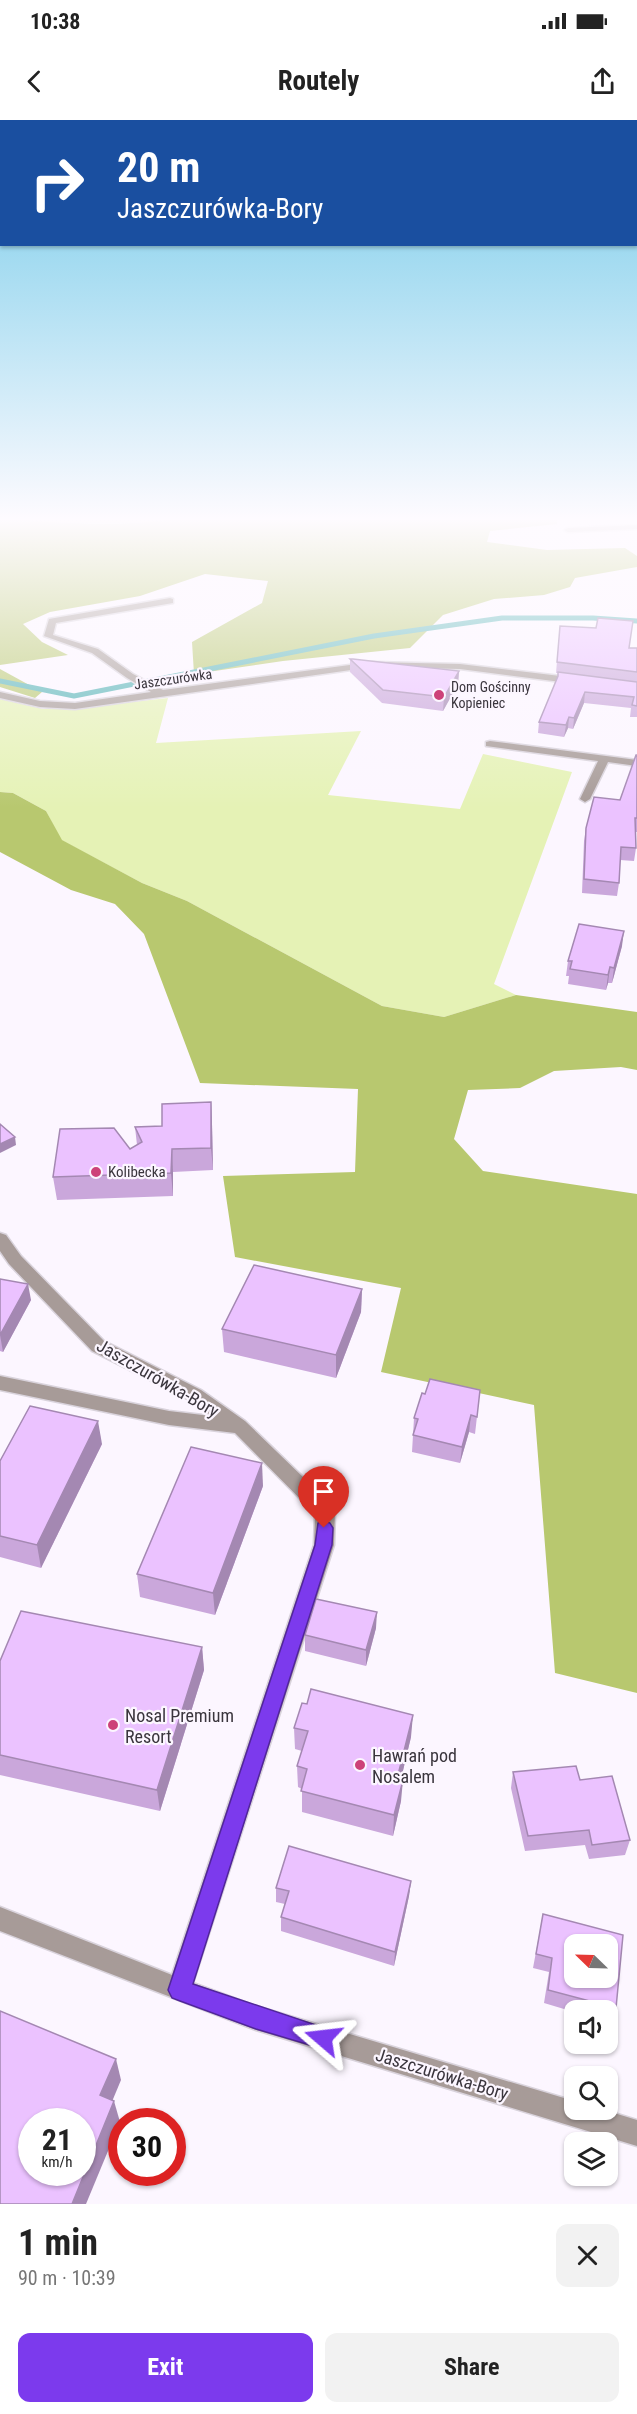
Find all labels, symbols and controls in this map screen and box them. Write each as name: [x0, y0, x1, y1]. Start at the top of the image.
text: 10:38: [30, 9, 81, 34]
icon: back: [18, 65, 51, 98]
text: Routely: [278, 65, 359, 97]
icon: share: [586, 65, 619, 98]
text: 20 m: [117, 143, 200, 192]
icon: right: [18, 144, 96, 222]
text: Jaszczurówka-Bory: [117, 193, 323, 225]
street label: Jaszczurówka: [133, 666, 213, 692]
place label: Dom Gościnny Kopieniec: [451, 679, 531, 711]
marker: Dom Gościnny Kopieniec: [432, 688, 446, 702]
place label: Kolibecka: [108, 1163, 166, 1181]
marker: Kolibecka: [89, 1165, 103, 1179]
street label: Jaszczurówka-Bory: [93, 1335, 223, 1422]
pin: [298, 1466, 349, 1528]
icon: arrive: [307, 1475, 340, 1508]
place label: Nosal Premium Resort: [125, 1705, 234, 1747]
marker: Nosal Premium Resort: [106, 1718, 120, 1732]
place label: Hawrań pod Nosalem: [372, 1745, 457, 1787]
marker: Hawrań pod Nosalem: [353, 1758, 367, 1772]
north arrow: [564, 1934, 618, 1988]
map controls: [564, 1934, 618, 2186]
button: sound: [564, 2000, 618, 2054]
position arrow: [291, 2006, 355, 2070]
street label: Jaszczurówka-Bory: [373, 2044, 511, 2104]
button: search: [564, 2066, 618, 2120]
speed limit sign: 30: [108, 2108, 186, 2186]
text: 21: [42, 2122, 72, 2157]
button: layers: [564, 2132, 618, 2186]
text: km/h: [42, 2153, 72, 2171]
text: 1 min: [18, 2222, 98, 2264]
button: close: [556, 2224, 619, 2287]
text: 90 m · 10:39: [18, 2266, 116, 2290]
button: Exit: [18, 2333, 313, 2402]
button: Share: [325, 2333, 619, 2402]

